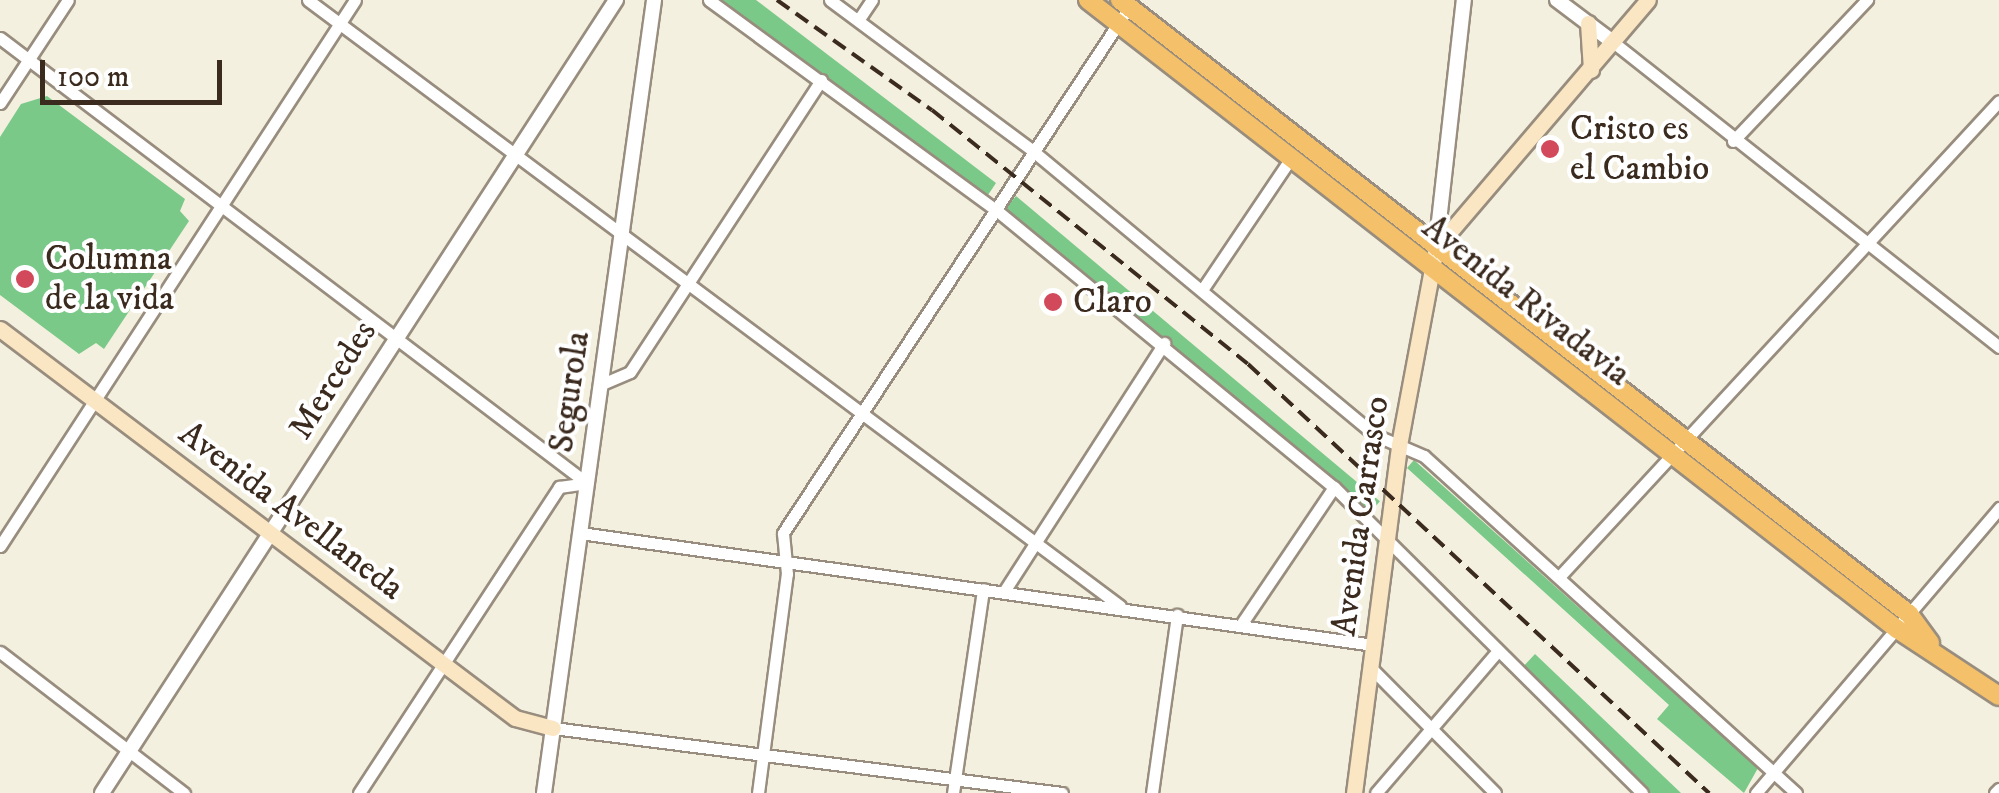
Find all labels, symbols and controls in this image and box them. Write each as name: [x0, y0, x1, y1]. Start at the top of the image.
scale bar: [45, 40, 228, 102]
text: 100 m: [57, 59, 129, 96]
place label: Cristo es el Cambio: [1570, 108, 1709, 190]
marker: Cristo es el Cambio: [1539, 138, 1561, 160]
street label: Avenida Rivadavia: [1414, 207, 1638, 395]
place label: Columna de la vida: [45, 238, 174, 320]
marker: Columna de la vida: [14, 268, 36, 290]
place label: Claro: [1073, 281, 1152, 323]
marker: Claro: [1042, 291, 1064, 313]
street label: Mercedes: [280, 313, 386, 447]
street label: Segurola: [541, 329, 599, 455]
street label: Avenida Carrasco: [1323, 394, 1399, 638]
street label: Avenida Avellaneda: [170, 413, 412, 609]

